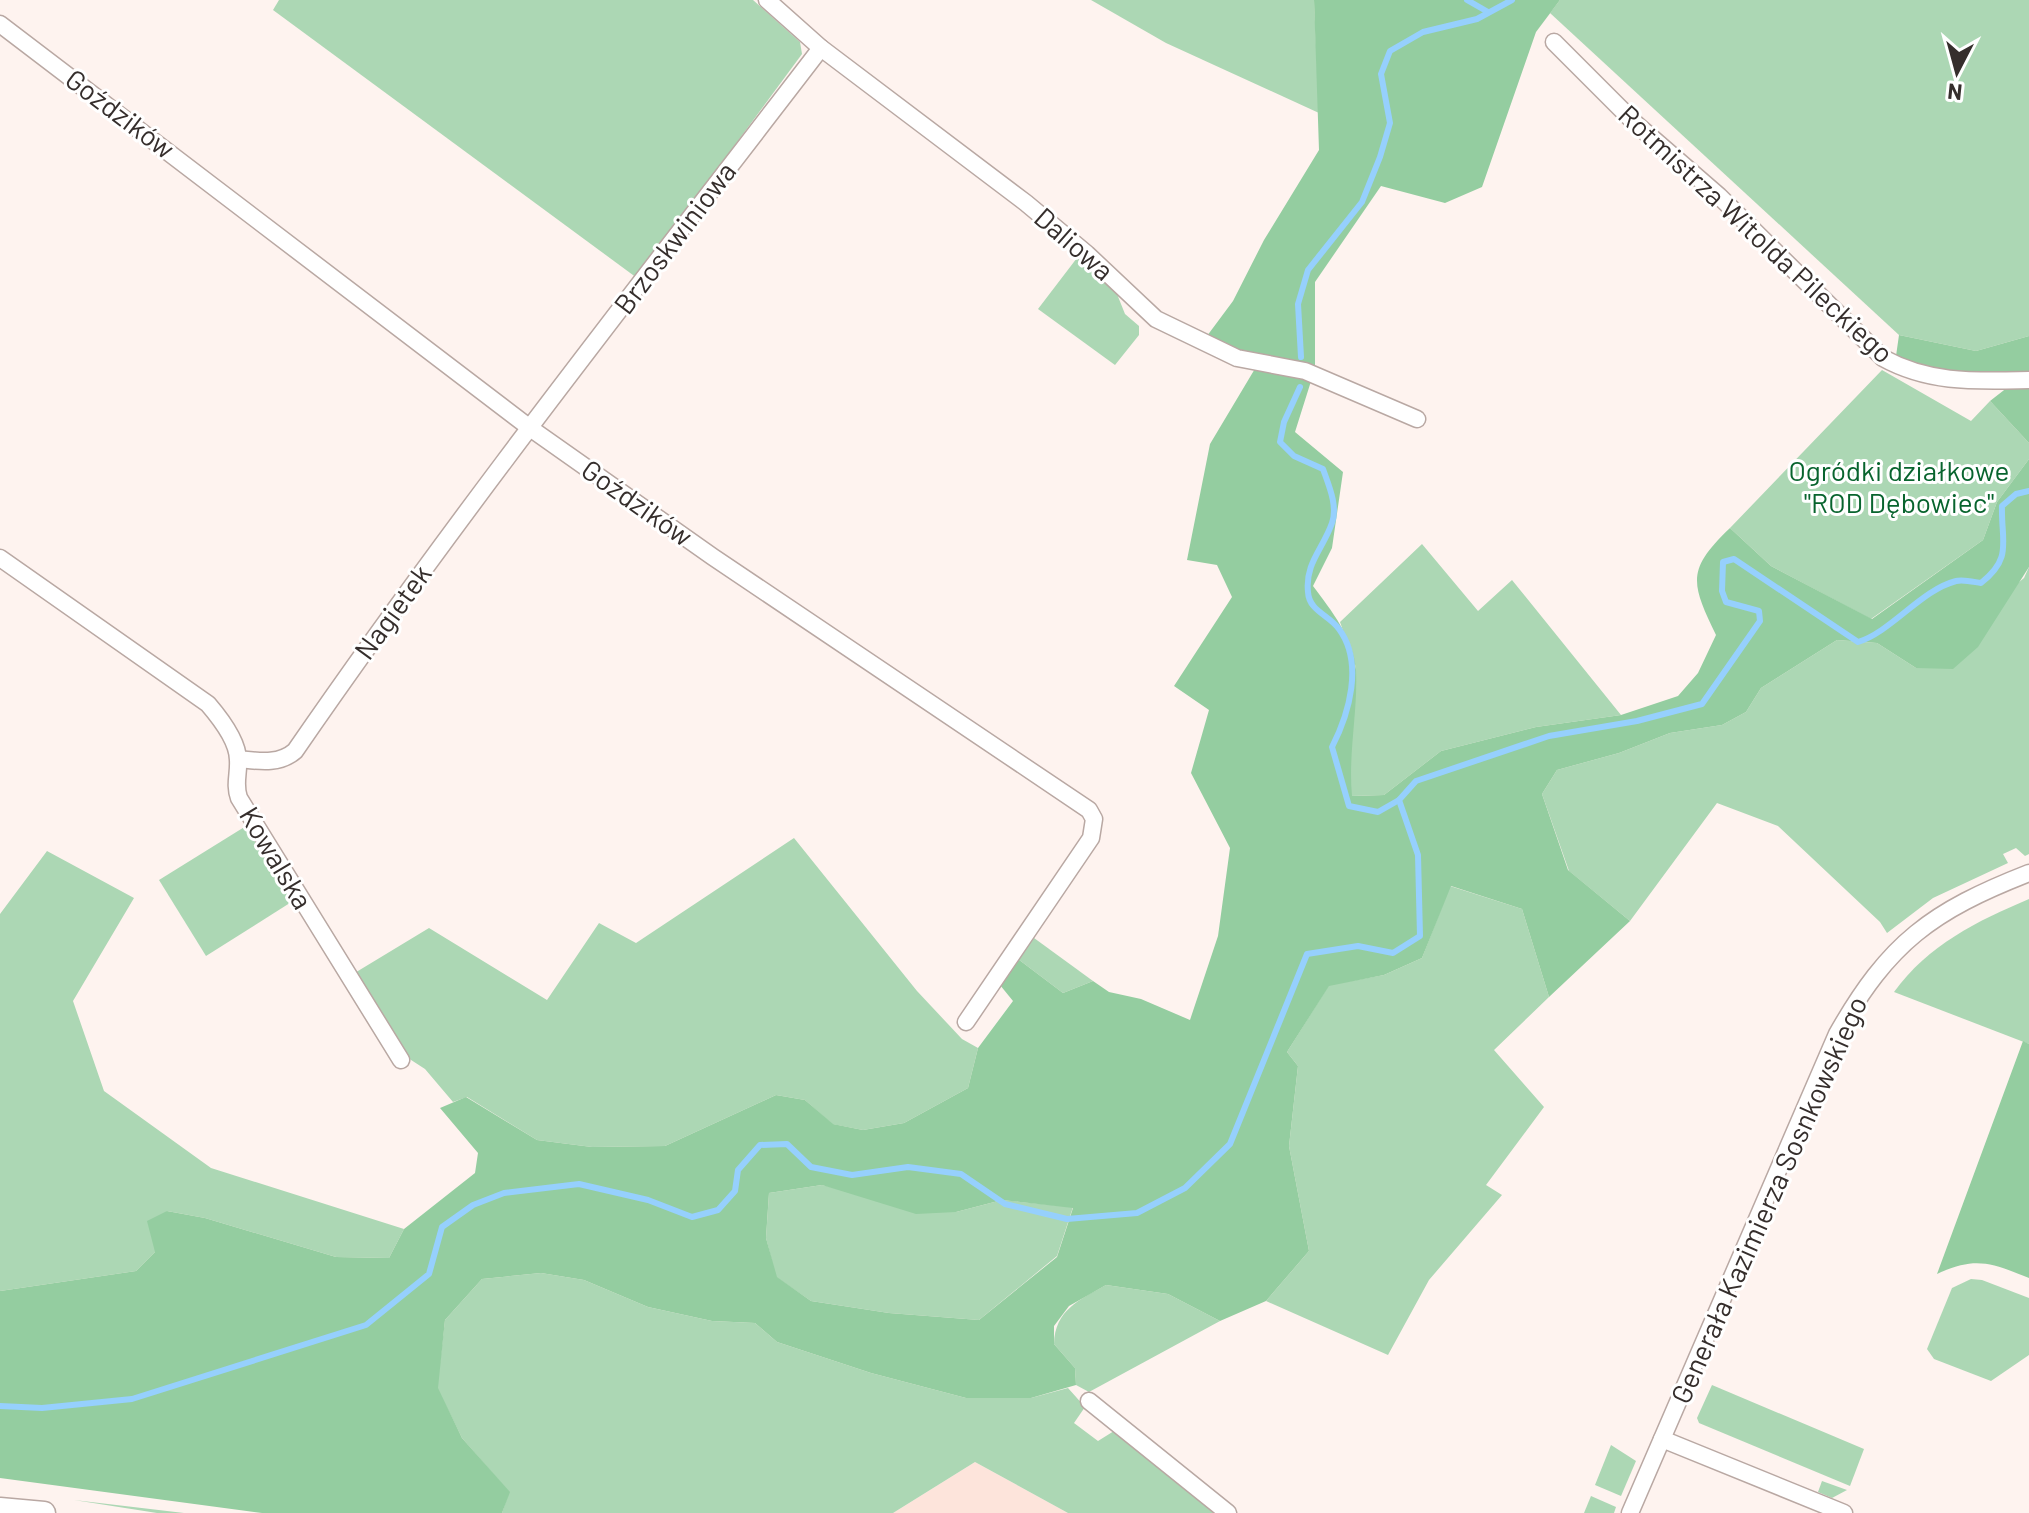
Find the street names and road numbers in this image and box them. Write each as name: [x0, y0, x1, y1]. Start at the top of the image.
street label: Goździków: [59, 61, 182, 165]
street label: Rotmistrza Witolda Pileckiego: [1612, 97, 1901, 370]
street label: Brzoskwiniowa: [606, 155, 742, 320]
street label: Daliowa: [1028, 200, 1121, 287]
street label: Goździków: [575, 452, 700, 553]
street label: Nagietek: [346, 557, 438, 665]
street label: Kowalska: [233, 800, 321, 915]
street label: Generała Kazimierza Sosnkowskiego: [1663, 991, 1874, 1408]

